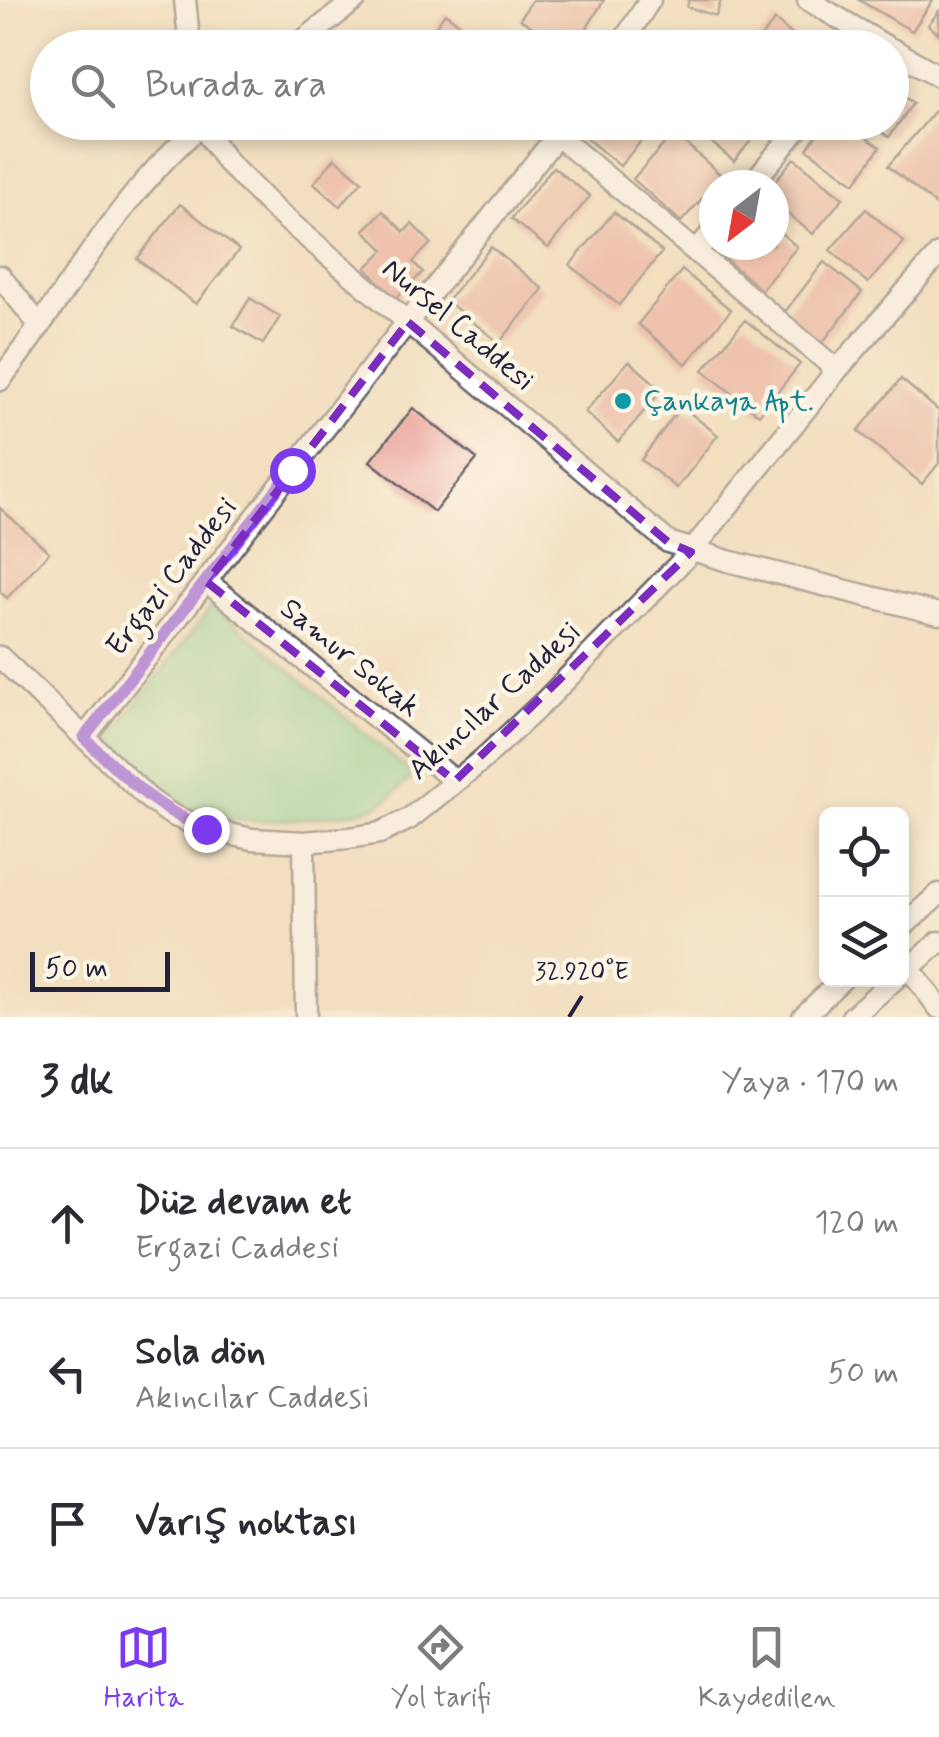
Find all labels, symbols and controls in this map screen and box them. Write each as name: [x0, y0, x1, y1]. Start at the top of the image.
search box: [30, 30, 909, 140]
icon: search: [65, 58, 120, 113]
text: Burada ara: [145, 61, 327, 110]
north arrow: [699, 170, 789, 260]
street label: Nursel Caddesi: [374, 250, 542, 400]
place label: Çankaya Apt.: [643, 382, 814, 424]
marker: Çankaya Apt.: [612, 390, 634, 412]
route start: [270, 448, 316, 494]
street label: Ergazi Caddesi: [98, 490, 249, 666]
street label: Samur Sokak: [272, 590, 428, 727]
street label: Akıncılar Caddesi: [400, 613, 590, 789]
route end: [184, 807, 230, 853]
map controls: [819, 807, 909, 987]
button: locate: [819, 807, 909, 897]
button: layers: [819, 897, 909, 987]
scale bar: [30, 947, 170, 991]
text: 50 m: [45, 951, 108, 988]
text: 32.920°E: [535, 956, 629, 989]
text: 3 dk: [40, 1055, 113, 1110]
text: Yaya · 170 m: [722, 1061, 899, 1103]
text: Düz devam et: [135, 1178, 352, 1227]
icon: ahead: [40, 1196, 95, 1251]
text: 120 m: [814, 1202, 899, 1244]
text: Ergazi Caddesi: [135, 1227, 339, 1269]
text: Sola dön: [135, 1328, 266, 1377]
icon: left: [40, 1346, 95, 1401]
text: 50 m: [827, 1352, 899, 1394]
text: Akıncılar Caddesi: [135, 1377, 370, 1419]
icon: arrive: [40, 1496, 95, 1551]
text: Varış noktası: [135, 1499, 358, 1548]
tab: Harita: [103, 1620, 184, 1717]
tab: Yol tarifi: [391, 1620, 491, 1717]
tab: Kaydedilen: [698, 1620, 836, 1717]

